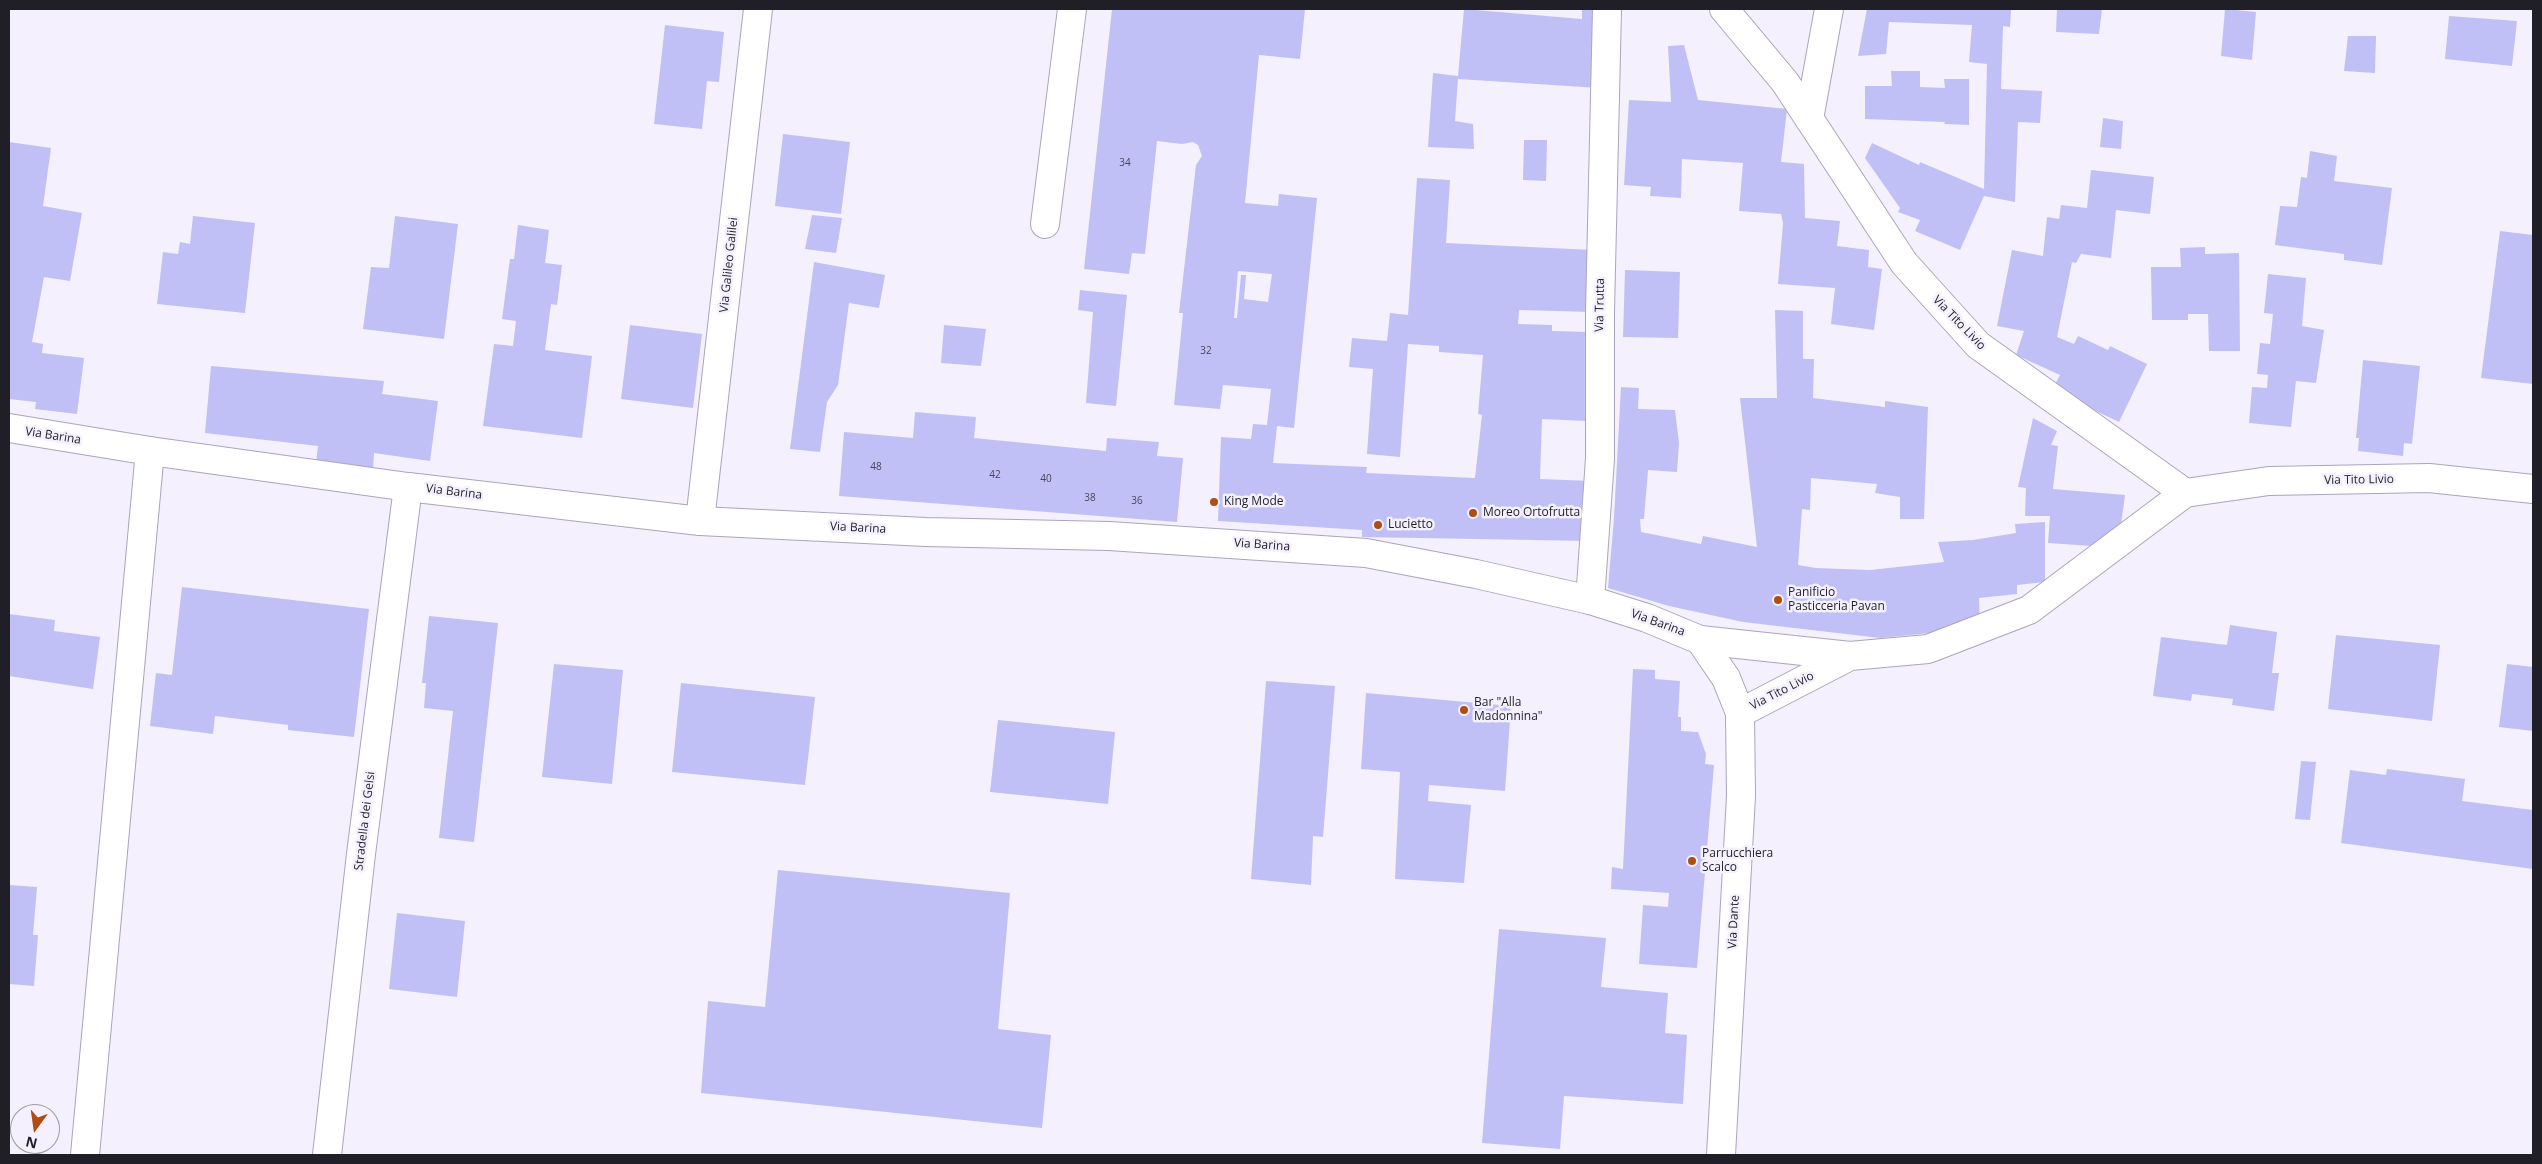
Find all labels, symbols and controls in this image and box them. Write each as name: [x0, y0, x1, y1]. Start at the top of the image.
house number: 34: [1119, 157, 1131, 169]
street label: Via Galileo Galilei: [717, 217, 741, 313]
street label: Via Trutta: [1592, 278, 1608, 332]
street label: Via Tito Livio: [1930, 293, 1988, 353]
house number: 32: [1200, 345, 1212, 357]
street label: Via Barina: [24, 424, 82, 448]
house number: 48: [870, 461, 882, 473]
house number: 42: [989, 469, 1001, 481]
street label: Via Tito Livio: [2324, 472, 2394, 488]
house number: 40: [1040, 473, 1052, 485]
street label: Via Barina: [425, 481, 483, 503]
house number: 38: [1084, 492, 1096, 504]
house number: 36: [1131, 495, 1143, 507]
place label: King Mode: [1224, 495, 1283, 509]
marker: King Mode: [1208, 496, 1220, 508]
place label: Moreo Ortofrutta: [1483, 506, 1580, 520]
marker: Moreo Ortofrutta: [1467, 507, 1479, 519]
place label: Lucietto: [1388, 518, 1433, 532]
street label: Via Barina: [829, 519, 887, 537]
marker: Lucietto: [1372, 519, 1384, 531]
street label: Via Barina: [1233, 536, 1291, 554]
place label: Panificio Pasticceria Pavan: [1788, 586, 1885, 614]
marker: Panificio Pasticceria Pavan: [1772, 594, 1784, 606]
street label: Via Barina: [1629, 607, 1687, 639]
street label: Via Tito Livio: [1748, 669, 1816, 713]
place label: Bar "Alla Madonnina": [1474, 696, 1543, 724]
marker: Bar "Alla Madonnina": [1458, 704, 1470, 716]
street label: Stradella dei Gelsi: [352, 771, 378, 871]
place label: Parrucchiera Scalco: [1702, 847, 1773, 875]
marker: Parrucchiera Scalco: [1686, 855, 1698, 867]
street label: Via Dante: [1725, 895, 1743, 949]
north arrow: [10, 1104, 60, 1154]
text: N: [24, 1132, 39, 1154]

